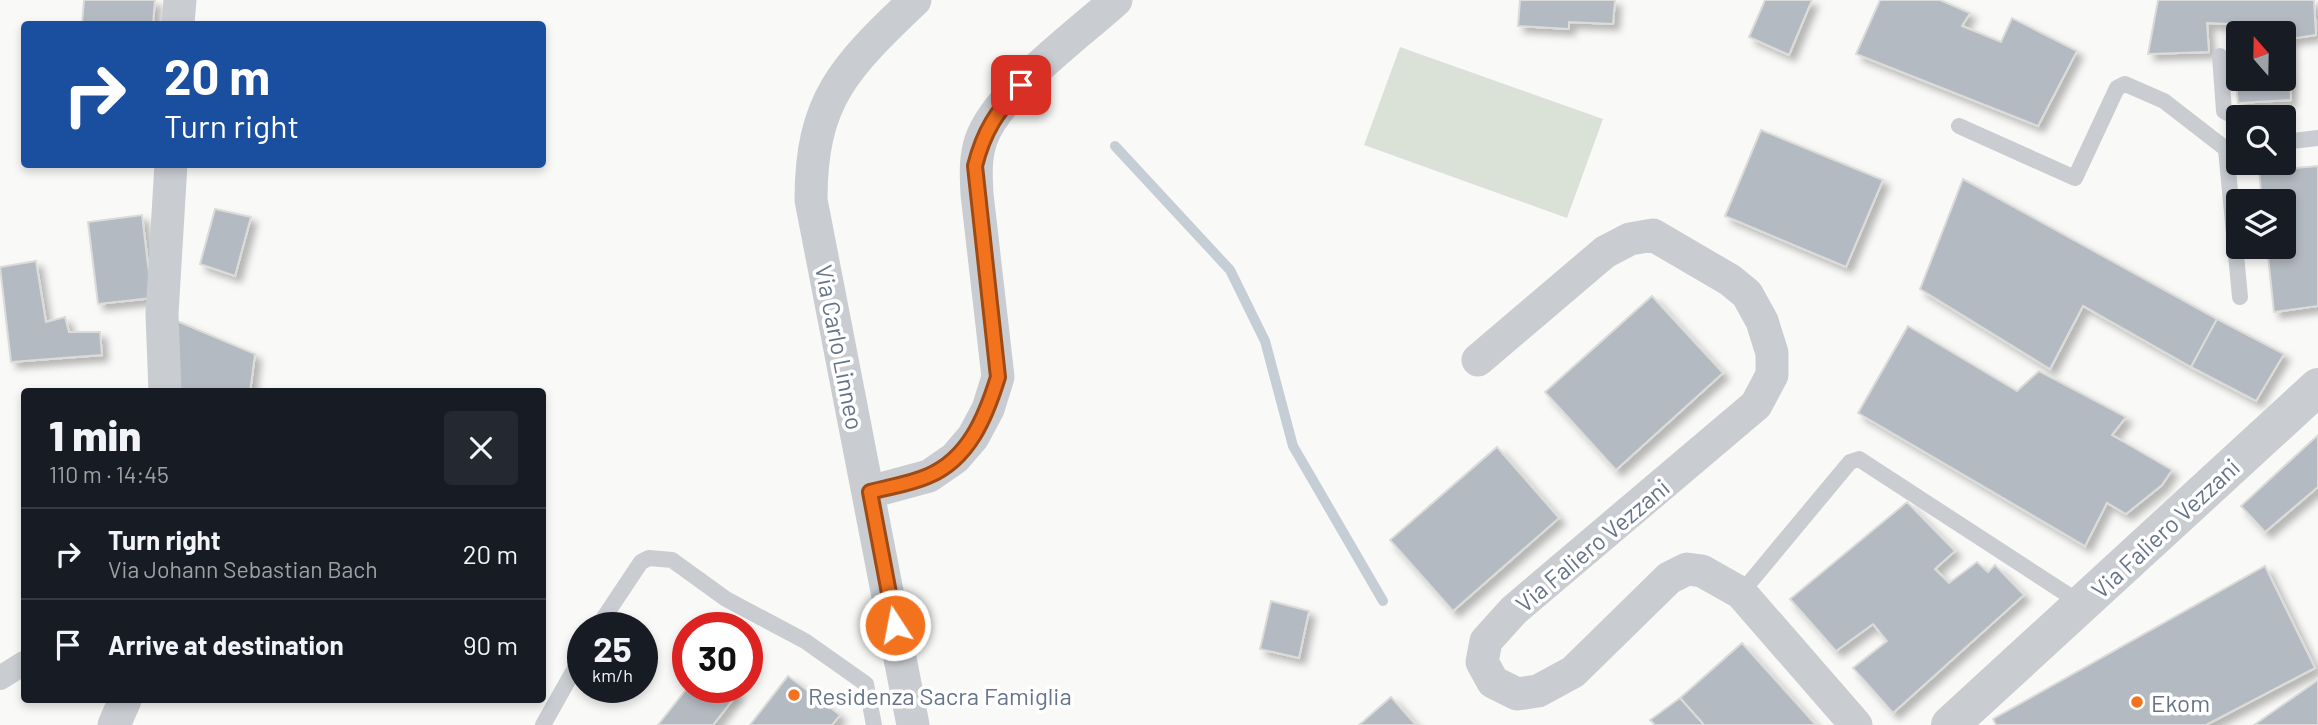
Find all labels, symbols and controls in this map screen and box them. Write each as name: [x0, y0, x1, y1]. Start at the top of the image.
north arrow: [2226, 21, 2296, 91]
map controls: [2226, 21, 2296, 259]
text: 20 m: [164, 46, 270, 105]
icon: right: [49, 49, 140, 140]
pin: [991, 55, 1051, 115]
icon: arrive: [1002, 66, 1040, 104]
button: search: [2226, 105, 2296, 175]
text: Turn right: [164, 106, 299, 144]
button: layers: [2226, 189, 2296, 259]
street label: Via Carlo Linneo: [810, 262, 870, 432]
text: 1 min: [49, 409, 141, 459]
button: close: [444, 411, 518, 485]
street label: Via Faliero Vezzani: [2085, 452, 2245, 604]
text: 110 m · 14:45: [49, 460, 169, 488]
street label: Via Faliero Vezzani: [1509, 472, 1675, 618]
text: Turn right: [108, 524, 221, 555]
icon: right: [49, 535, 87, 573]
text: 20 m: [463, 538, 518, 569]
text: Via Johann Sebastian Bach: [108, 555, 378, 583]
position arrow: [858, 588, 932, 662]
speed limit sign: 30: [672, 612, 763, 703]
icon: arrive: [49, 626, 87, 664]
text: 25: [593, 627, 632, 669]
text: Arrive at destination: [108, 629, 344, 660]
text: 90 m: [463, 629, 518, 660]
text: km/h: [592, 664, 633, 686]
place label: Residenza Sacra Famiglia: [808, 681, 1072, 710]
marker: Residenza Sacra Famiglia: [786, 687, 802, 703]
place label: Ekom: [2151, 688, 2210, 717]
marker: Ekom: [2129, 694, 2145, 710]

